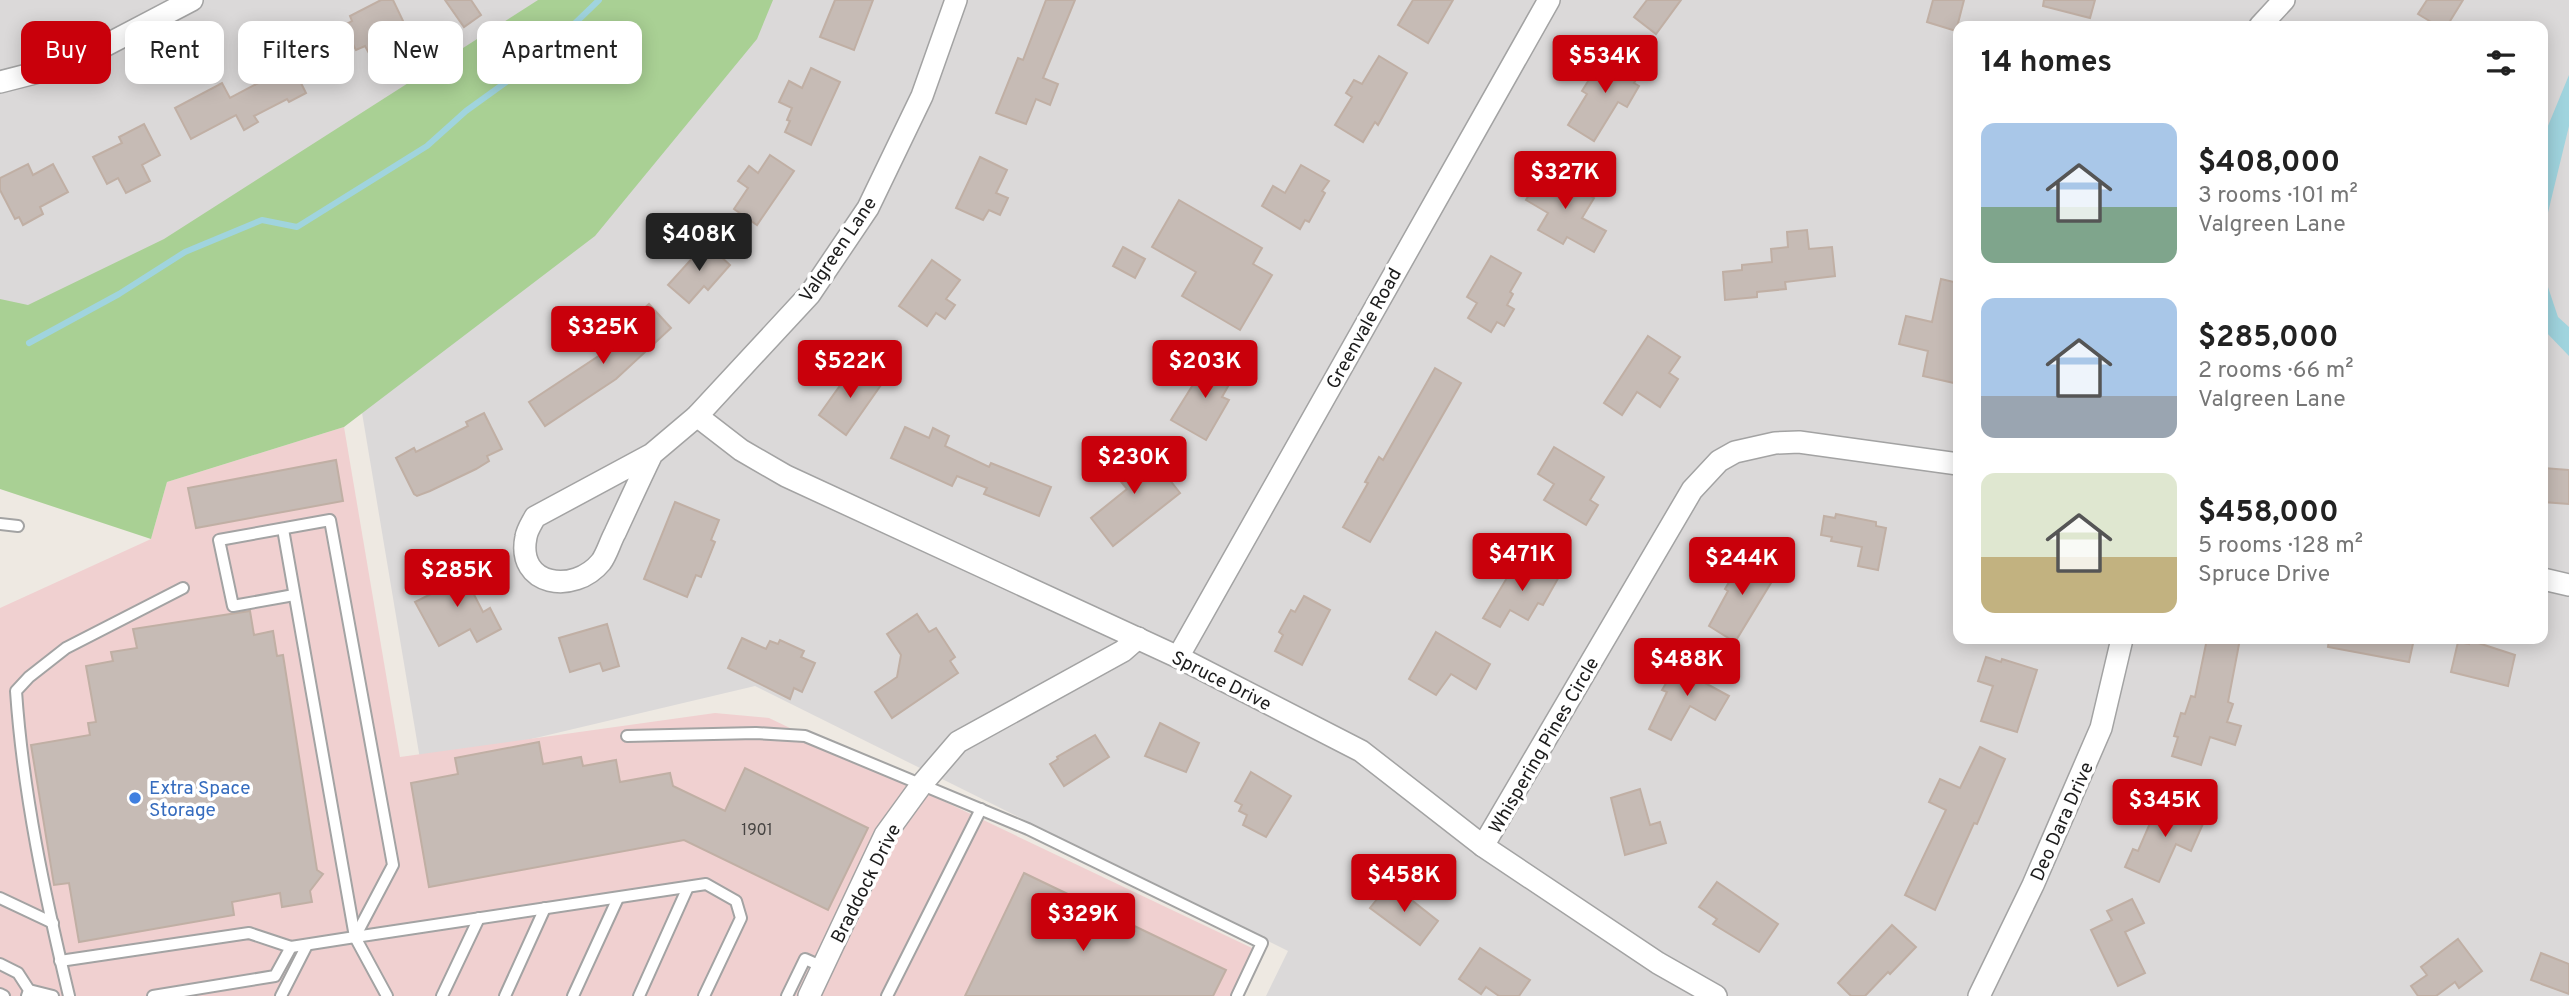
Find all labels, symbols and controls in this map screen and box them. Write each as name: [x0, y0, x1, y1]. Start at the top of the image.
chip: Buy: [21, 21, 111, 84]
chip: Rent: [125, 21, 224, 84]
chip: Filters: [238, 21, 354, 84]
chip: New: [368, 21, 463, 84]
chip: Apartment: [477, 21, 642, 84]
pin: $534K: [1556, 36, 1654, 95]
text: $534K: [1569, 43, 1641, 72]
icon: filters: [2482, 44, 2520, 82]
text: 14 homes: [1981, 45, 2112, 82]
text: $408,000: [2198, 145, 2340, 182]
icon: home: [2037, 151, 2121, 235]
pin: $327K: [1516, 152, 1614, 211]
text: $327K: [1530, 159, 1600, 188]
text: 3 rooms · 101 m²: [2198, 182, 2358, 211]
street label: Valgreen Lane: [795, 193, 883, 307]
text: Valgreen Lane: [2198, 211, 2346, 240]
pin: $408K: [650, 214, 748, 273]
text: $408K: [662, 221, 736, 250]
street label: Greenvale Road: [1322, 264, 1408, 394]
pin: $325K: [554, 306, 652, 366]
text: $325K: [567, 314, 639, 343]
text: $285,000: [2198, 320, 2339, 357]
icon: home: [2037, 326, 2121, 410]
pin: $522K: [801, 340, 899, 400]
pin: $203K: [1156, 340, 1254, 400]
text: $522K: [814, 348, 886, 377]
text: $203K: [1168, 348, 1242, 377]
text: 2 rooms · 66 m²: [2198, 357, 2354, 386]
text: Valgreen Lane: [2198, 386, 2346, 415]
pin: $230K: [1085, 436, 1183, 496]
text: $230K: [1098, 444, 1170, 473]
text: $458,000: [2198, 495, 2339, 532]
icon: home: [2037, 501, 2121, 585]
text: 5 rooms · 128 m²: [2198, 532, 2363, 561]
pin: $471K: [1473, 534, 1571, 593]
pin: $244K: [1693, 538, 1791, 597]
text: $471K: [1489, 541, 1555, 570]
text: $244K: [1705, 545, 1779, 574]
pin: $285K: [408, 550, 506, 609]
text: $285K: [421, 557, 493, 586]
text: Spruce Drive: [2198, 561, 2330, 590]
pin: $488K: [1638, 638, 1736, 698]
street label: Spruce Drive: [1167, 646, 1275, 717]
text: $488K: [1650, 646, 1724, 675]
street label: Whispering Pines Circle: [1484, 653, 1605, 839]
street label: Deo Dara Drive: [2026, 759, 2100, 885]
place label: Extra Space Storage: [149, 777, 250, 823]
pin: $345K: [2116, 780, 2214, 839]
text: $345K: [2129, 787, 2201, 816]
marker: Extra Space Storage: [127, 790, 143, 806]
street label: Braddock Drive: [826, 820, 907, 948]
house number: 1901: [741, 821, 773, 841]
pin: $458K: [1355, 855, 1453, 914]
text: $458K: [1367, 862, 1441, 891]
pin: $329K: [1034, 894, 1132, 953]
text: $329K: [1047, 901, 1119, 930]

